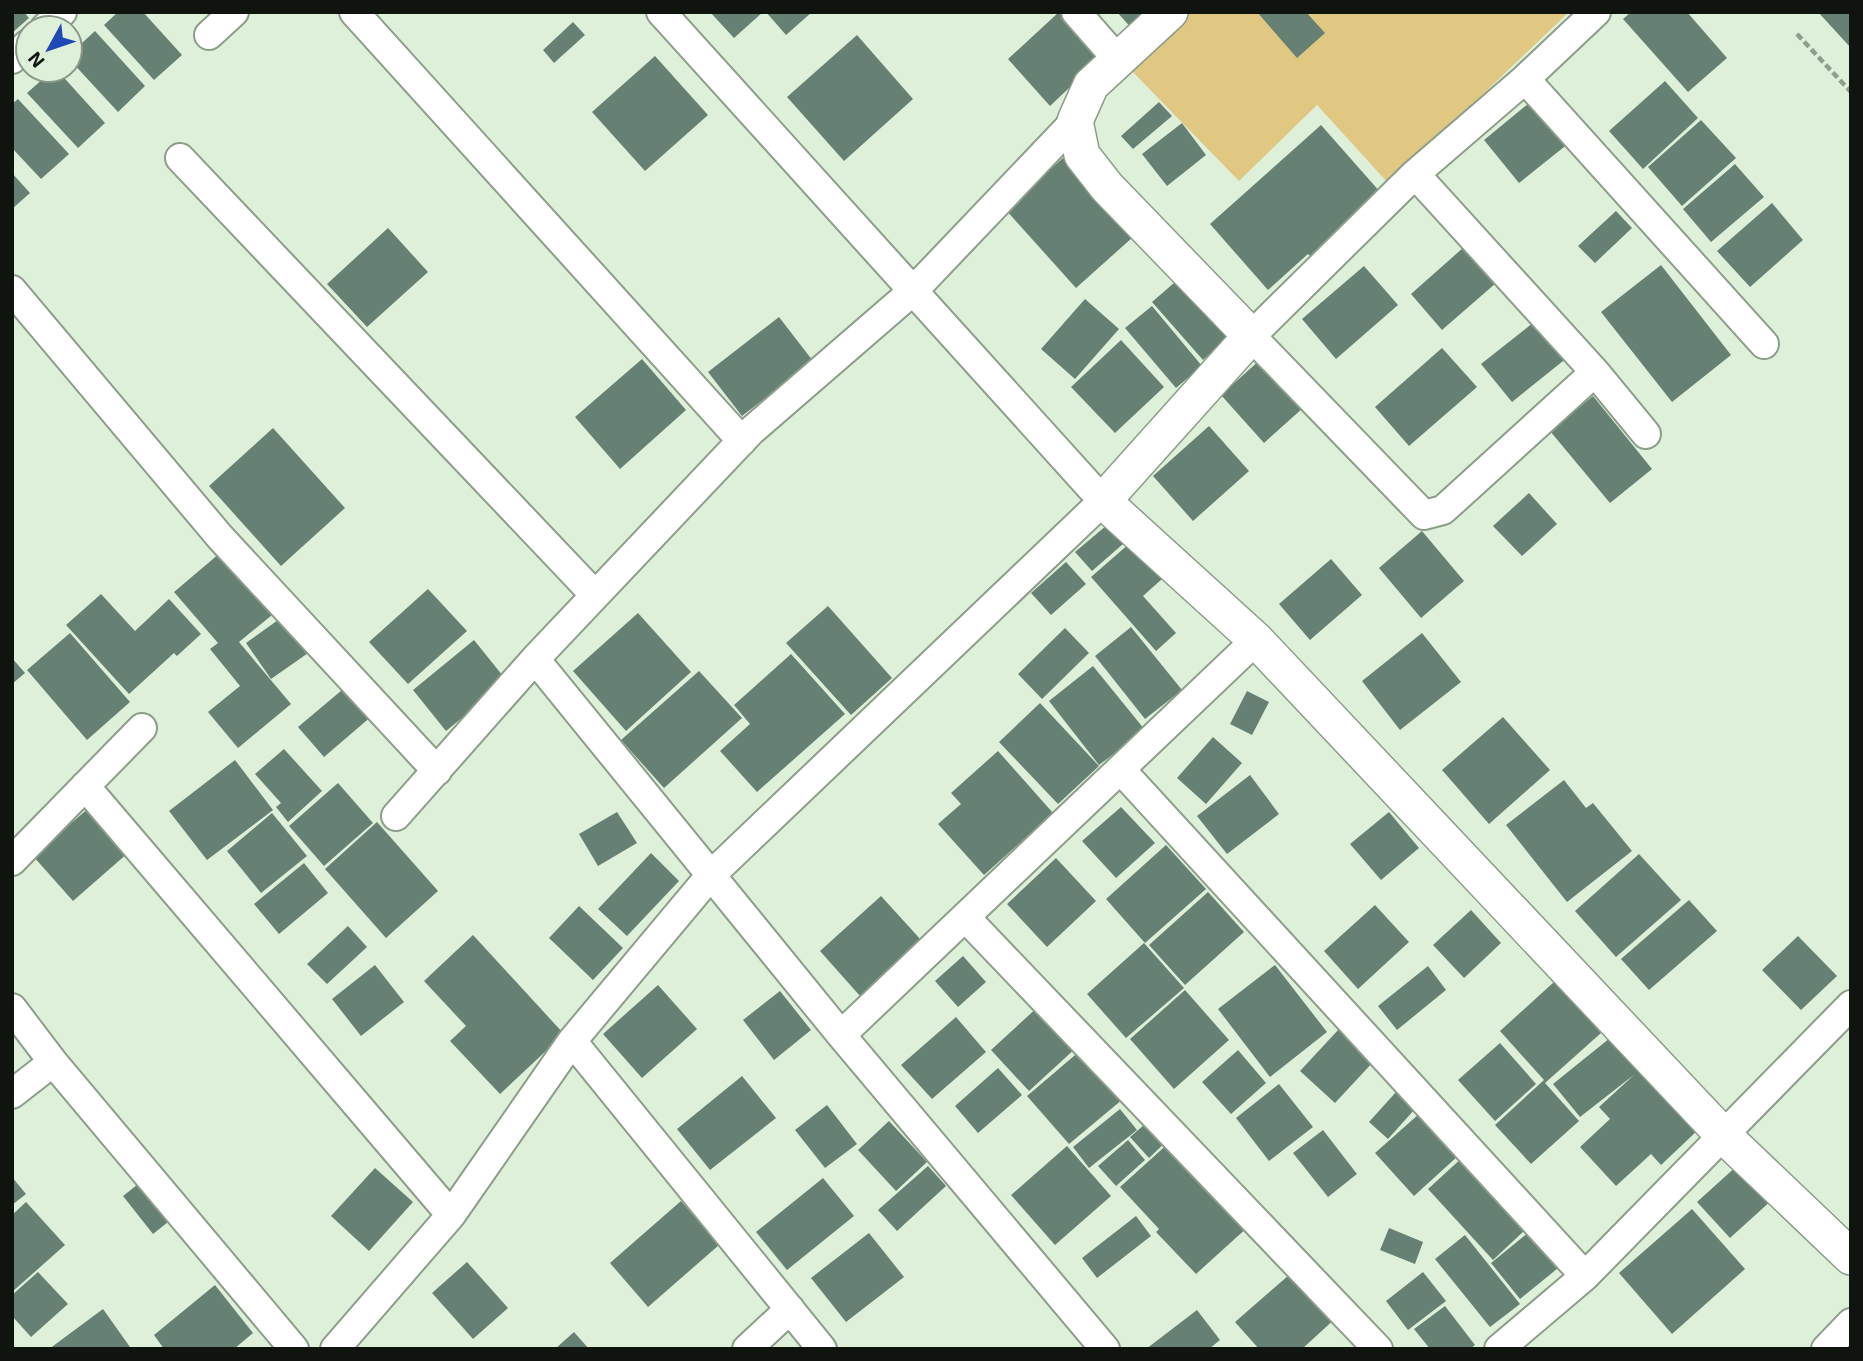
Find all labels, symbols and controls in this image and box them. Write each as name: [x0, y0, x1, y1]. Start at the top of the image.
north arrow: [14, 14, 84, 84]
text: N: [22, 48, 49, 73]

